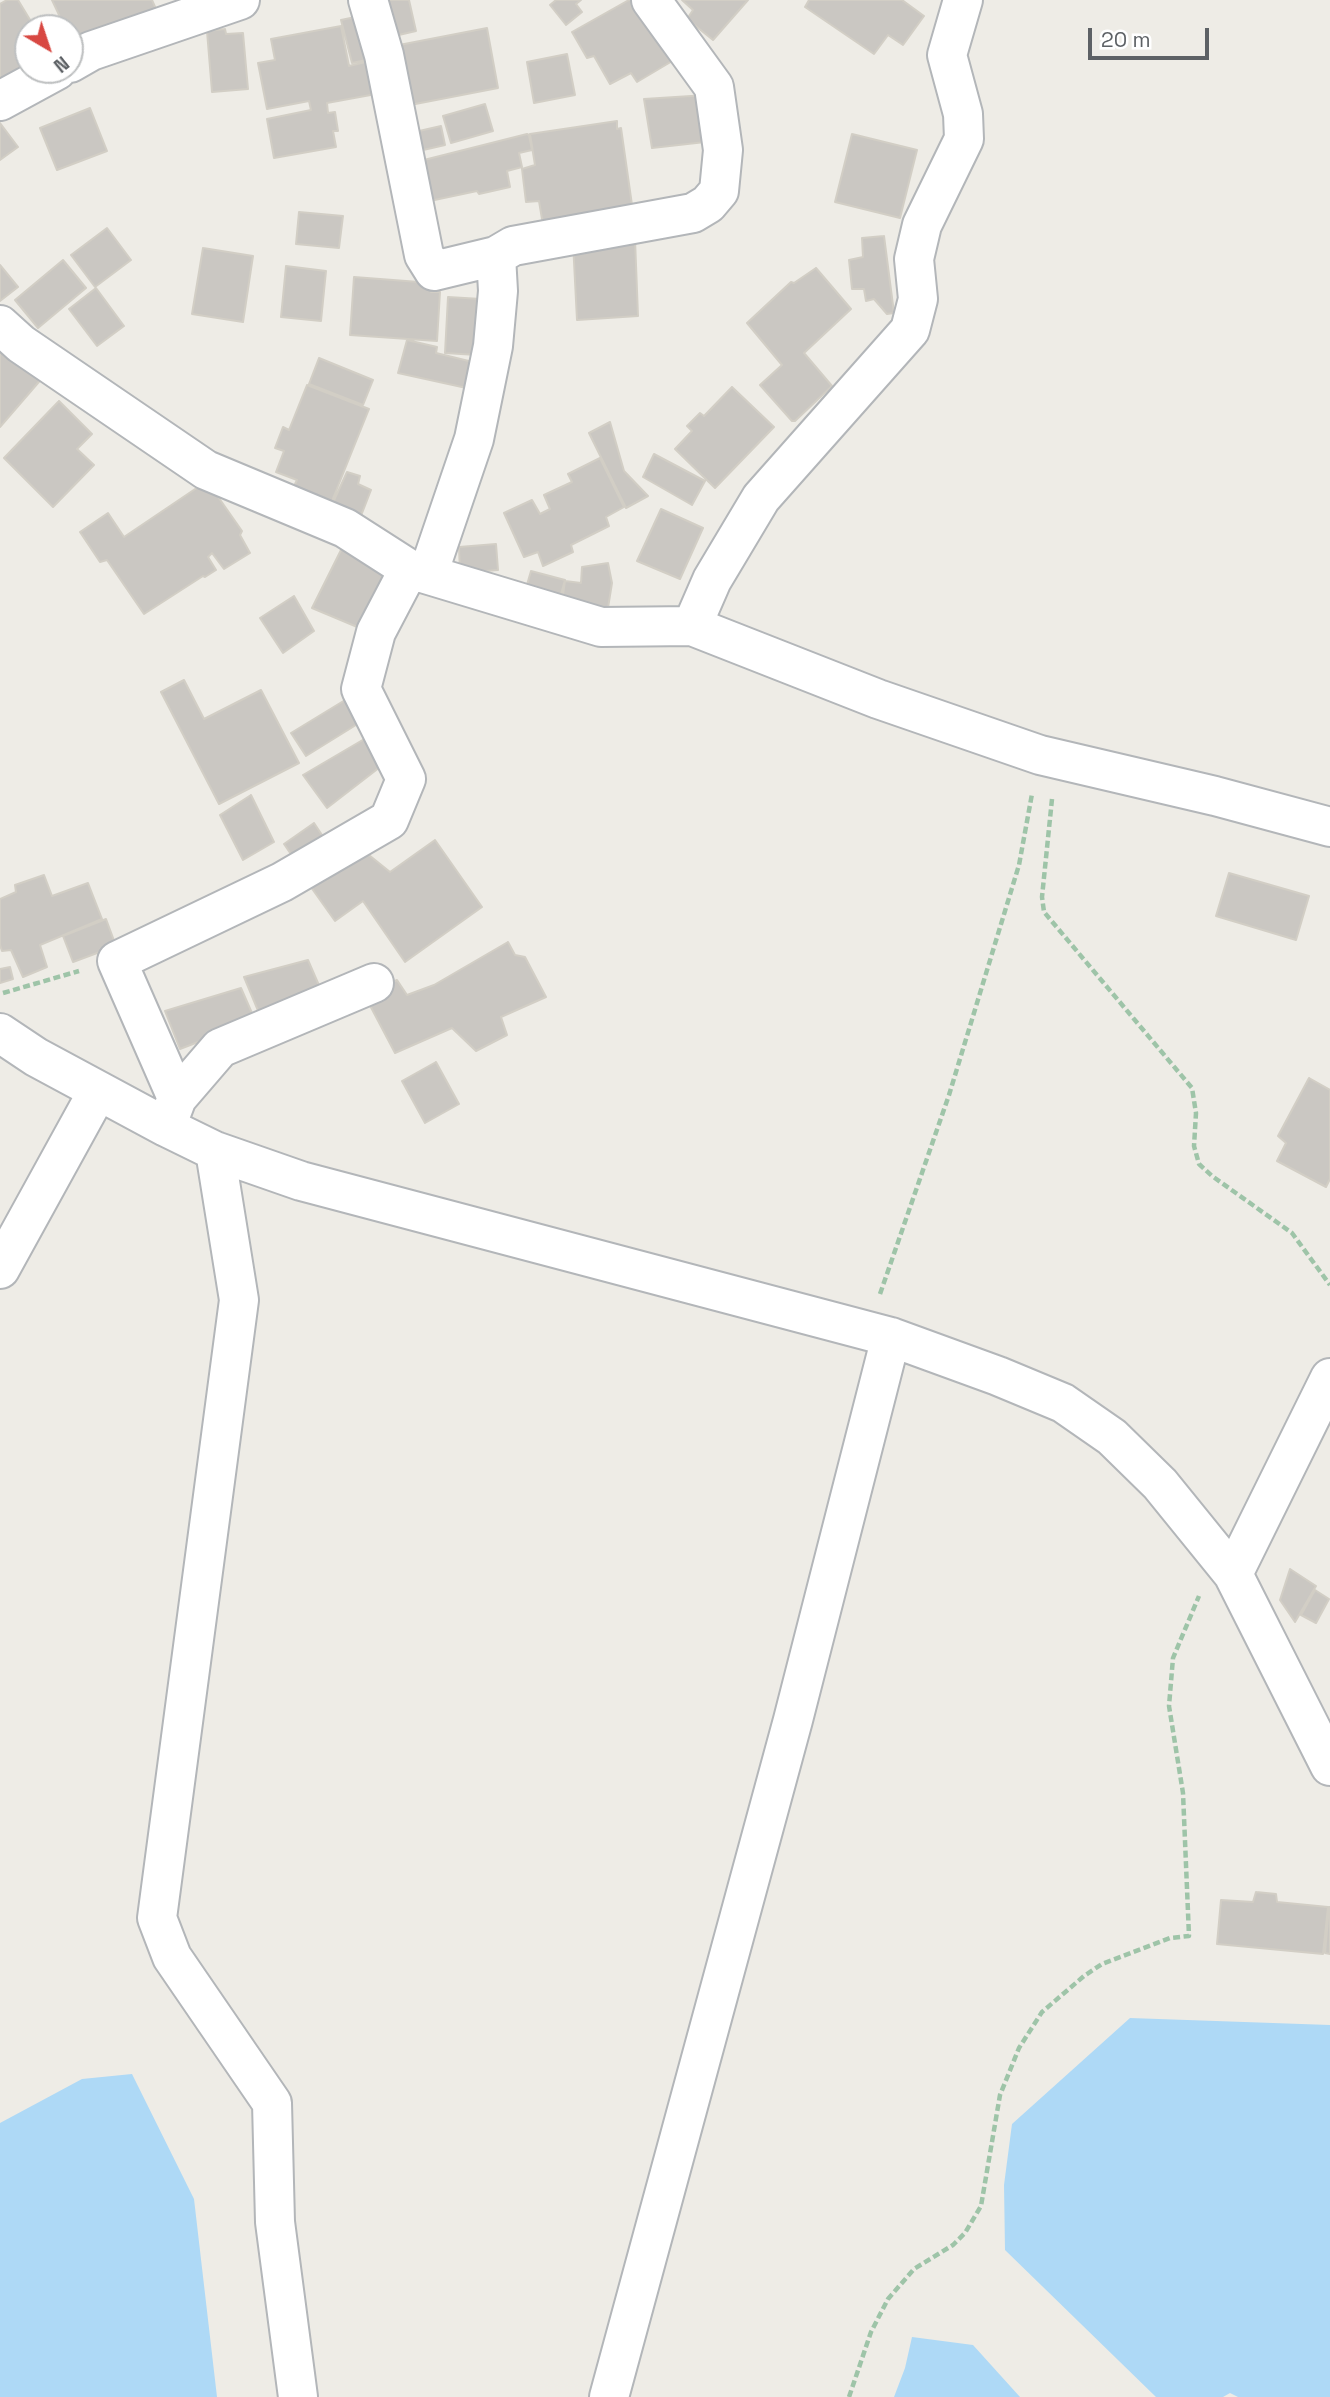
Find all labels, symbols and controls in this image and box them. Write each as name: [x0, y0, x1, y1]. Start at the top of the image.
north arrow: [14, 14, 84, 84]
scale bar: [1092, 14, 1213, 58]
text: 20 m: [1101, 26, 1151, 53]
text: N: [48, 50, 74, 78]

